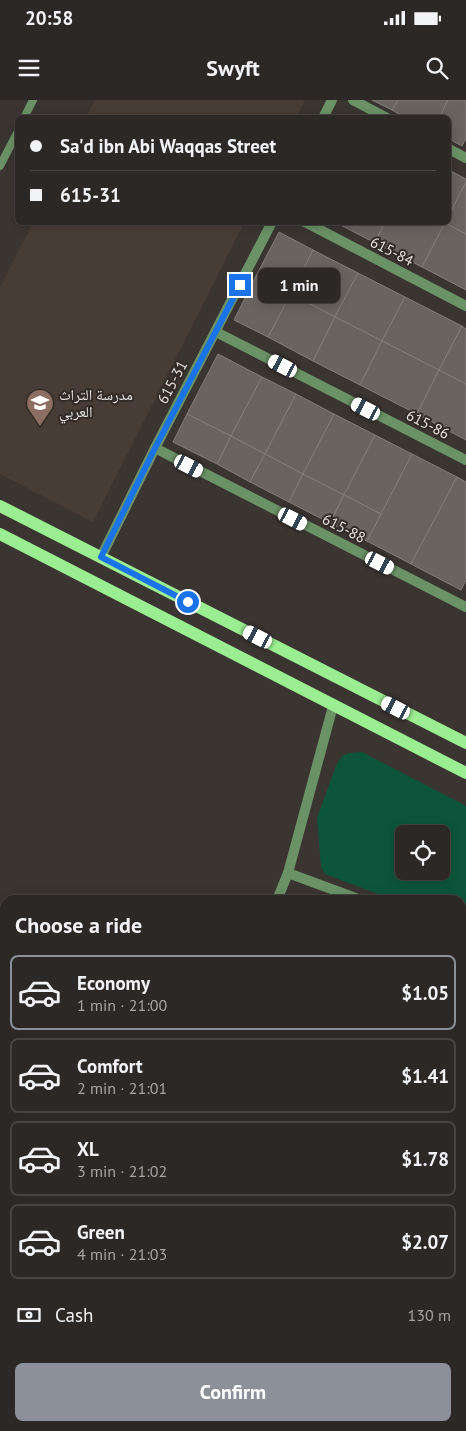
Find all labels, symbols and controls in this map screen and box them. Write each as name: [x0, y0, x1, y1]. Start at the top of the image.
text: 20:58: [25, 6, 73, 30]
icon: menu: [15, 54, 43, 82]
text: Swyft: [206, 54, 260, 82]
icon: search: [423, 54, 451, 82]
text: Sa'd ibn Abi Waqqas Street: [60, 134, 276, 158]
text: 615-31: [60, 183, 121, 207]
street label: 615-84: [367, 232, 417, 270]
callout: 1 min: [258, 268, 340, 302]
route end: [229, 274, 251, 296]
text: 1 min: [279, 275, 319, 295]
car: [266, 353, 299, 379]
street label: 615-31: [153, 357, 191, 407]
place label: مدرسة التراث العربي: [59, 385, 133, 423]
school or university icon: مدرسة التراث العربي: [25, 388, 55, 427]
car: [349, 396, 382, 422]
street label: 615-86: [403, 405, 453, 443]
car: [172, 453, 205, 479]
car: [276, 506, 309, 532]
street label: 615-88: [319, 509, 369, 547]
car: [363, 550, 396, 576]
route start: [177, 591, 199, 613]
car: [241, 624, 274, 650]
car: [379, 695, 412, 721]
map controls: [395, 825, 450, 880]
button: locate: [395, 825, 450, 880]
text: Choose a ride: [15, 911, 142, 939]
icon: car: [17, 970, 62, 1015]
text: Economy: [77, 971, 150, 995]
text: $1.05: [401, 981, 449, 1005]
text: 1 min · 21:00: [77, 995, 167, 1015]
icon: car: [17, 1053, 62, 1098]
text: Comfort: [77, 1054, 143, 1078]
text: $1.41: [401, 1064, 449, 1088]
text: 2 min · 21:01: [77, 1078, 167, 1098]
icon: car: [17, 1136, 62, 1181]
text: XL: [77, 1137, 99, 1161]
text: $1.78: [401, 1147, 449, 1171]
text: 3 min · 21:02: [77, 1161, 167, 1181]
icon: car: [17, 1219, 62, 1264]
text: Green: [77, 1220, 125, 1244]
text: $2.07: [401, 1230, 449, 1254]
text: 4 min · 21:03: [77, 1244, 167, 1264]
icon: cash: [15, 1301, 43, 1329]
text: Cash: [55, 1303, 93, 1327]
text: 130 m: [408, 1305, 451, 1325]
button: Confirm: [15, 1363, 451, 1421]

